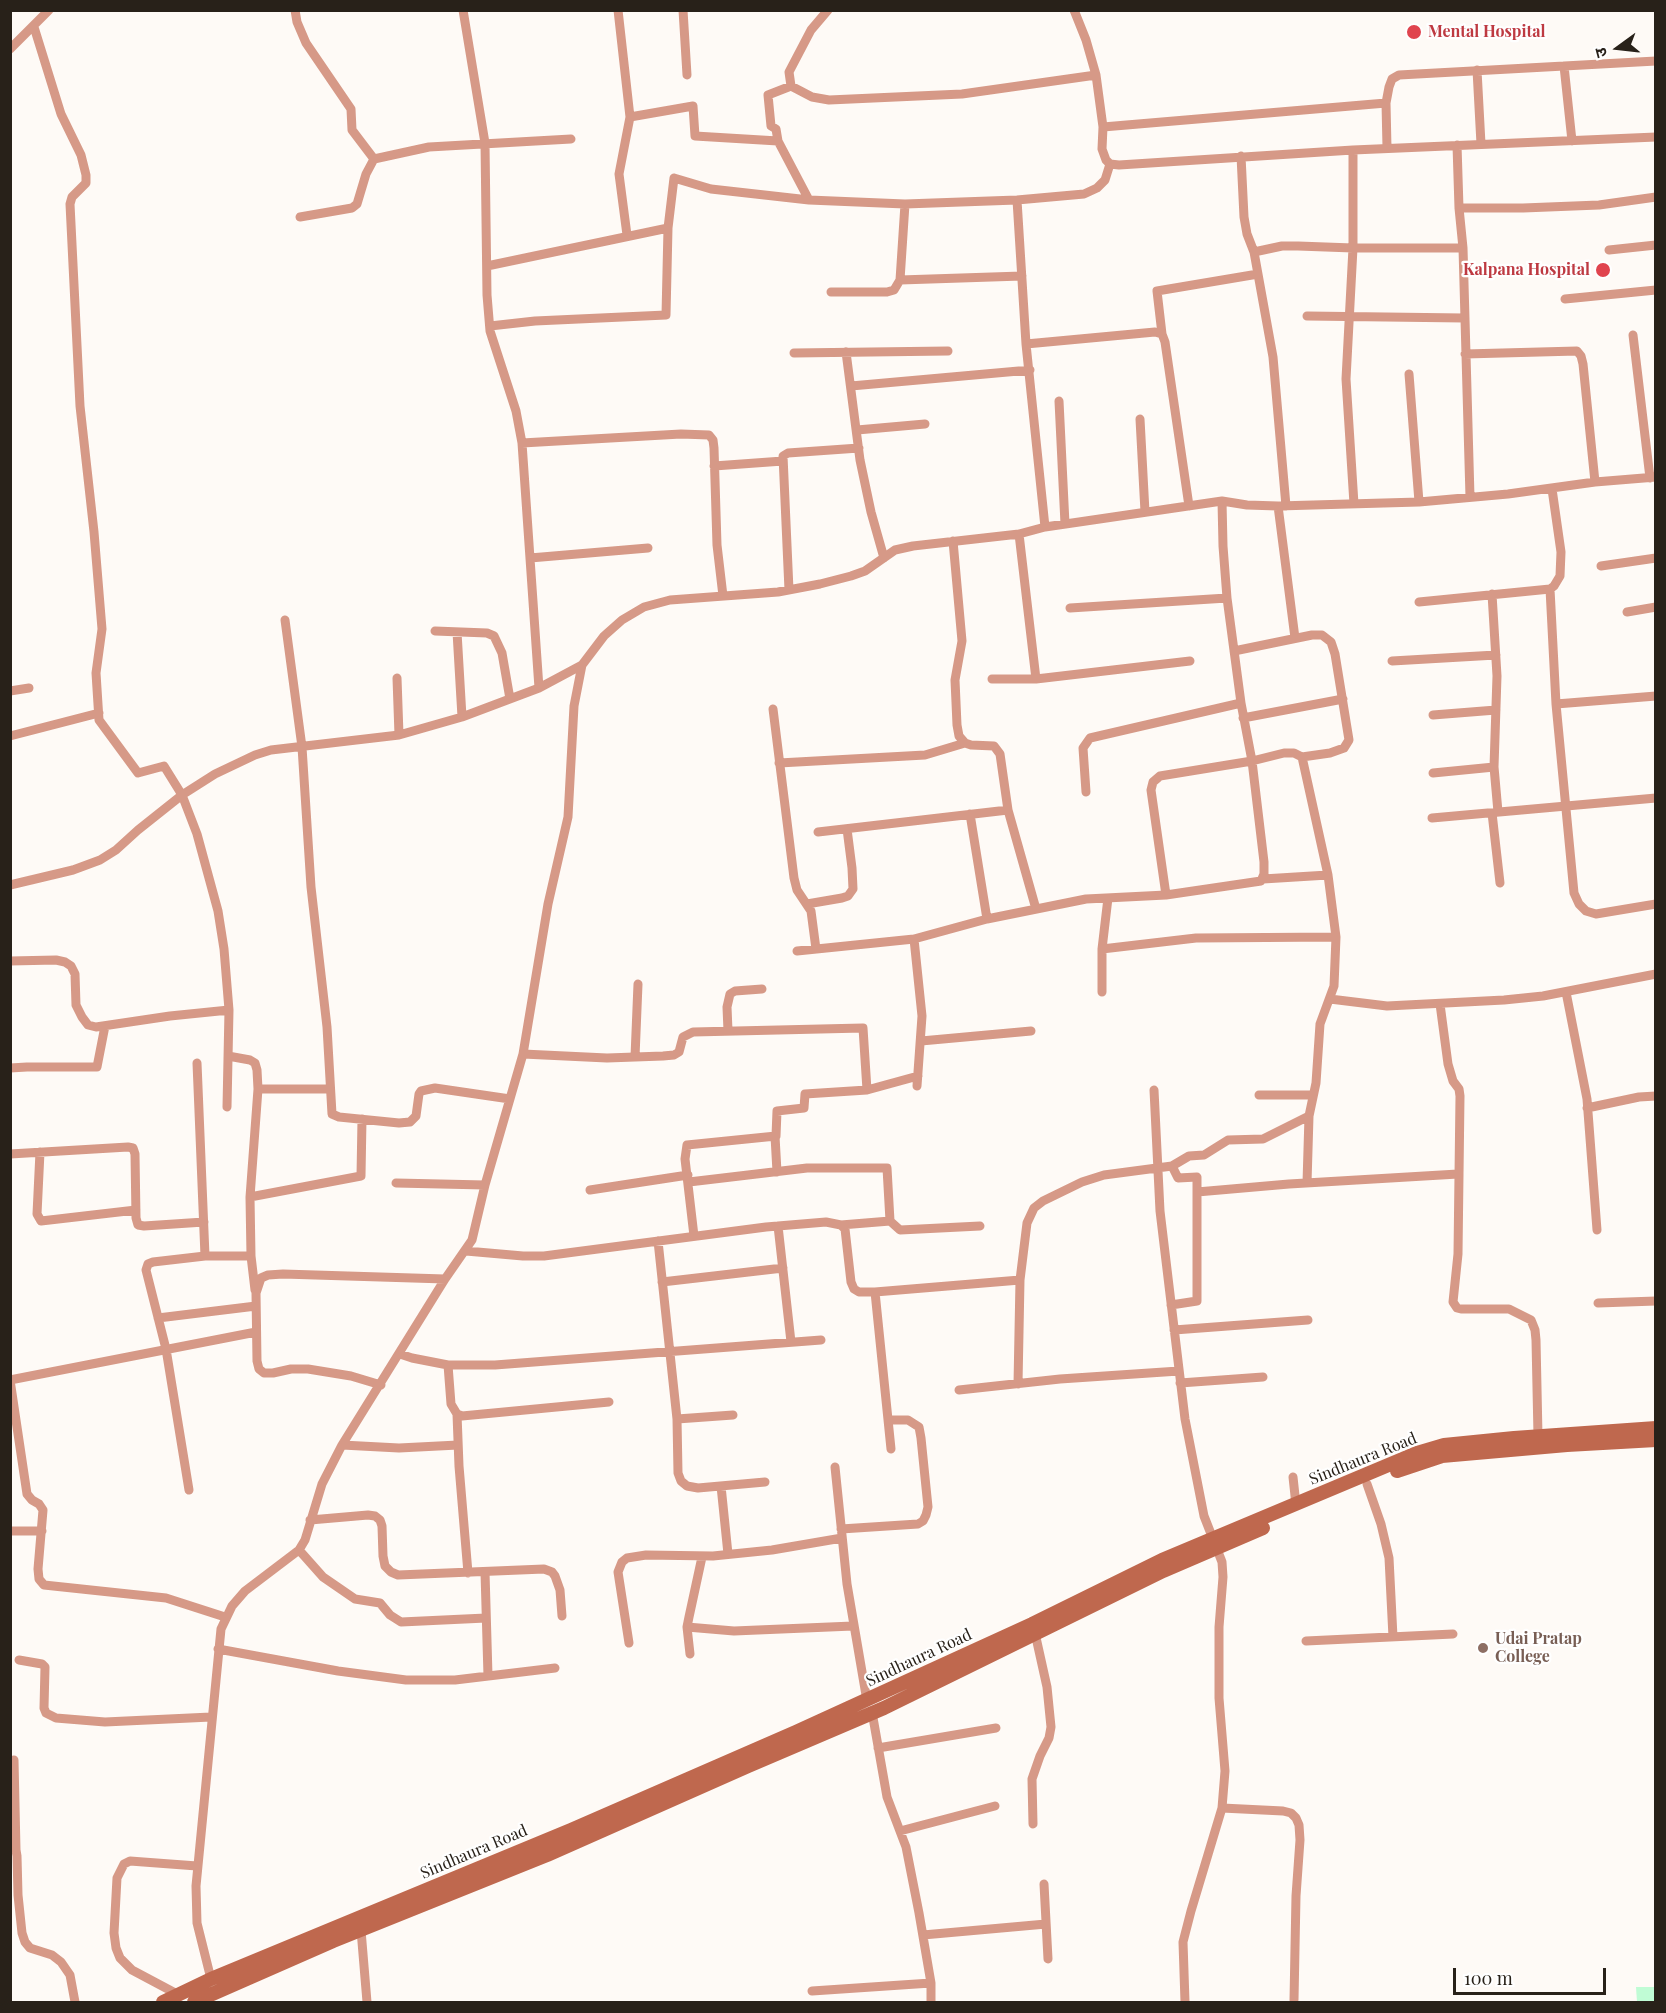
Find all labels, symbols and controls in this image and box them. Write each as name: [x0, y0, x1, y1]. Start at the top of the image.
north arrow: [1588, 18, 1648, 78]
place label: Mental Hospital: [1428, 22, 1545, 42]
marker: Mental Hospital: [1405, 23, 1423, 41]
text: उ: [1589, 46, 1611, 60]
place label: Kalpana Hospital: [1463, 260, 1590, 280]
marker: Kalpana Hospital: [1594, 261, 1612, 279]
street label: Sindhaura Road: [1306, 1429, 1420, 1489]
street label: Sindhaura Road: [863, 1625, 975, 1691]
place label: Udai Pratap College: [1495, 1629, 1582, 1667]
marker: Udai Pratap College: [1476, 1641, 1490, 1655]
street label: Sindhaura Road: [418, 1821, 530, 1883]
scale bar: [1456, 1956, 1609, 1994]
text: 100 m: [1464, 1966, 1513, 1990]

